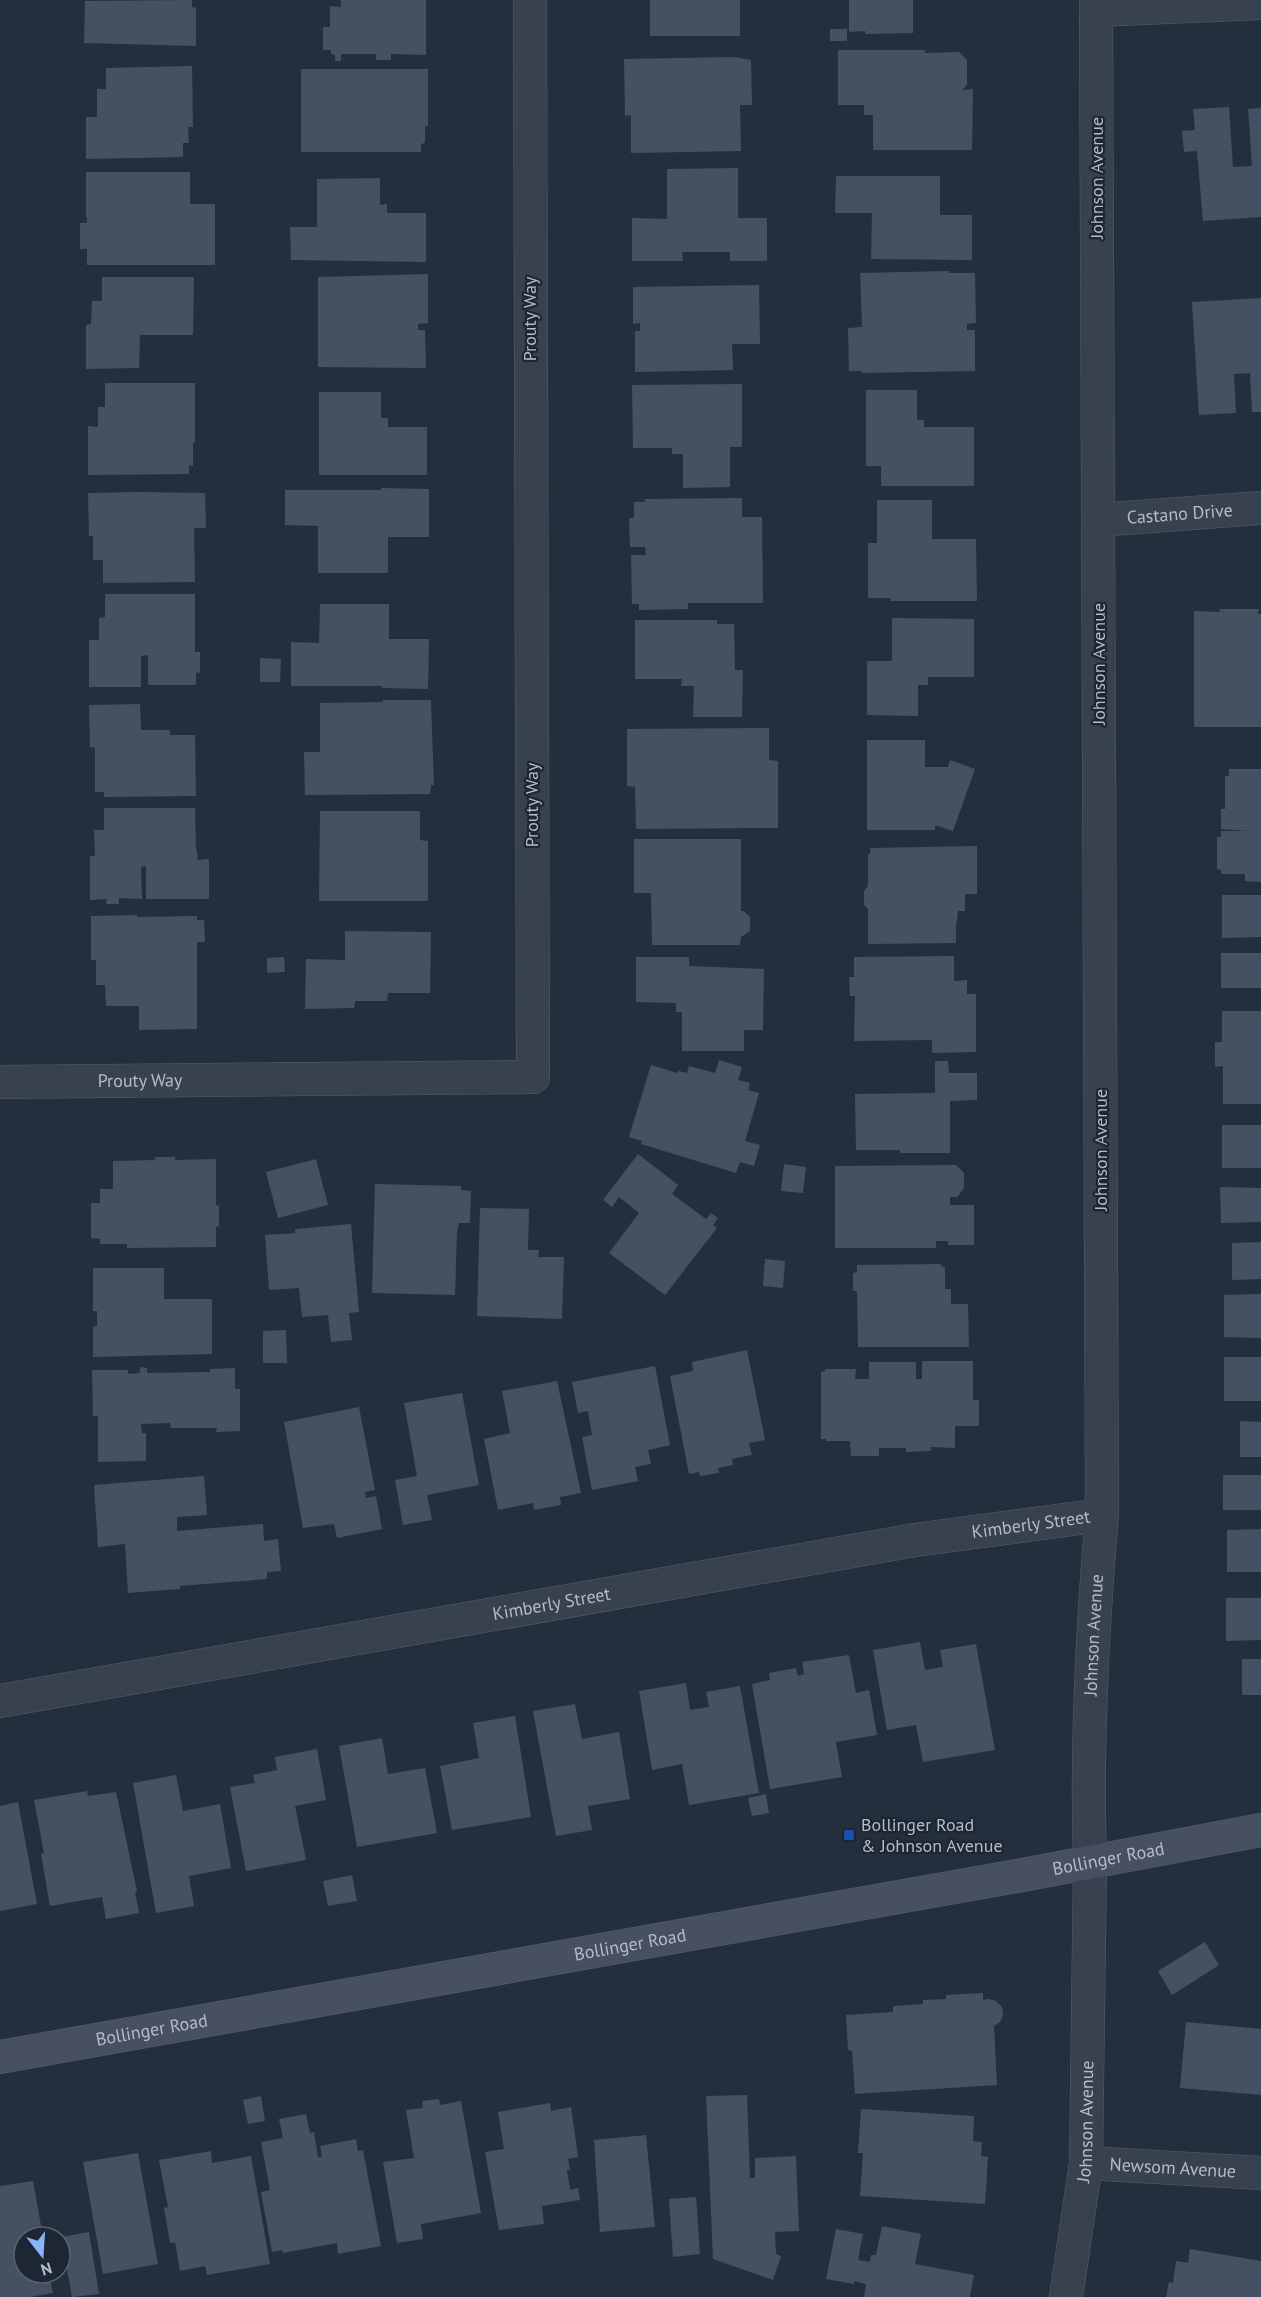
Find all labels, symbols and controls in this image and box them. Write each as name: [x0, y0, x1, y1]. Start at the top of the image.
street label: Johnson Avenue: [1085, 117, 1108, 240]
street label: Prouty Way: [518, 276, 541, 361]
street label: Castano Drive: [1126, 498, 1234, 529]
street label: Johnson Avenue: [1087, 603, 1110, 726]
street label: Prouty Way: [520, 762, 543, 847]
street label: Prouty Way: [98, 1068, 183, 1092]
street label: Johnson Avenue: [1089, 1089, 1112, 1212]
street label: Kimberly Street: [970, 1505, 1091, 1543]
street label: Johnson Avenue: [1078, 1573, 1108, 1698]
street label: Kimberly Street: [491, 1582, 612, 1625]
place label: Bollinger Road & Johnson Avenue: [861, 1813, 1003, 1857]
marker: Bollinger Road & Johnson Avenue: [842, 1828, 856, 1842]
street label: Bollinger Road: [1051, 1837, 1166, 1880]
street label: Bollinger Road: [572, 1923, 688, 1966]
street label: Bollinger Road: [94, 2008, 209, 2051]
street label: Johnson Avenue: [1071, 2060, 1098, 2185]
street label: Newsom Avenue: [1109, 2152, 1237, 2183]
north arrow: [12, 2225, 72, 2285]
text: N: [38, 2258, 54, 2280]

